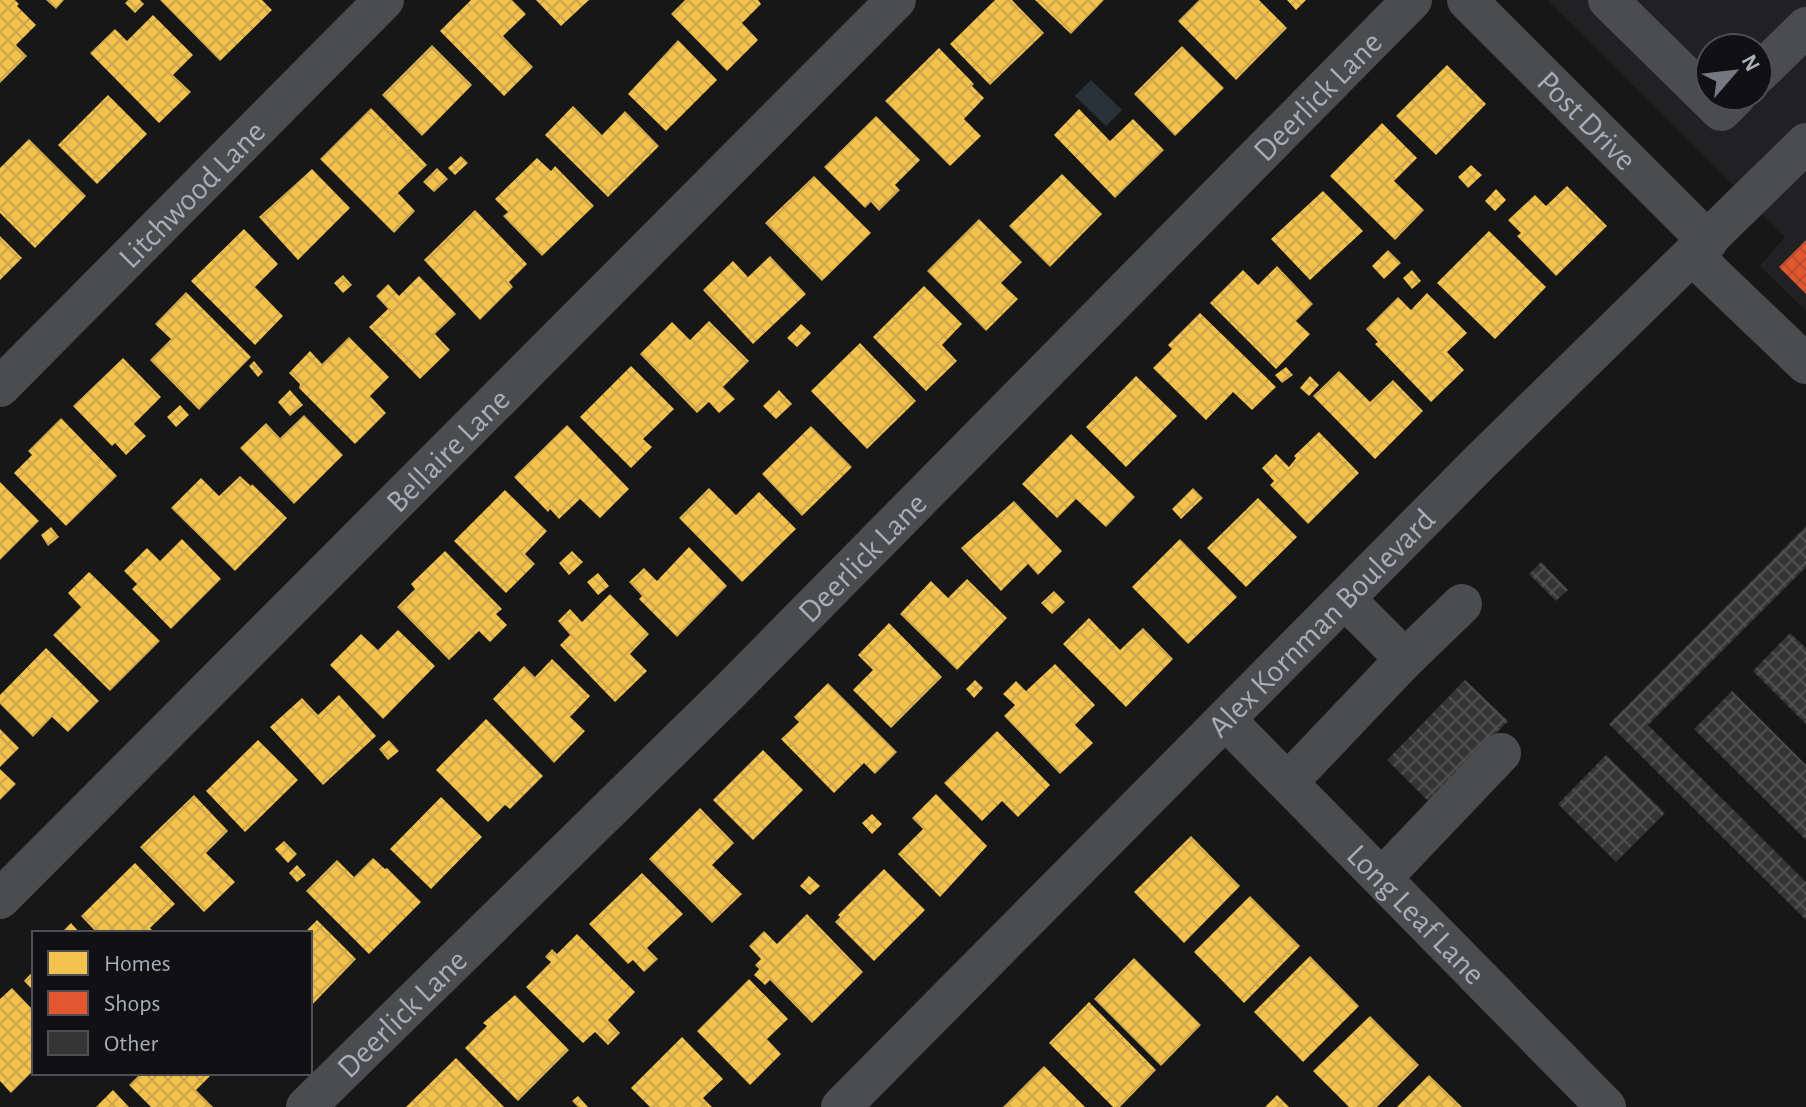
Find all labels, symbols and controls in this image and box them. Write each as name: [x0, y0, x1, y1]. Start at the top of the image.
street label: Deerlick Lane: [1248, 26, 1388, 168]
north arrow: [1694, 32, 1774, 112]
text: N: [1737, 51, 1764, 75]
street label: Post Drive: [1531, 65, 1642, 176]
street label: Litchwood Lane: [113, 115, 272, 274]
street label: Bellaire Lane: [381, 383, 516, 518]
street label: Deerlick Lane: [793, 487, 933, 629]
street label: Alex Kornman Boulevard: [1202, 503, 1441, 744]
street label: Long Leaf Lane: [1341, 839, 1491, 991]
legend: [32, 931, 312, 1075]
street label: Deerlick Lane: [331, 944, 473, 1084]
text: Homes: [104, 952, 171, 976]
text: Shops: [104, 992, 160, 1016]
text: Other: [104, 1032, 158, 1056]

